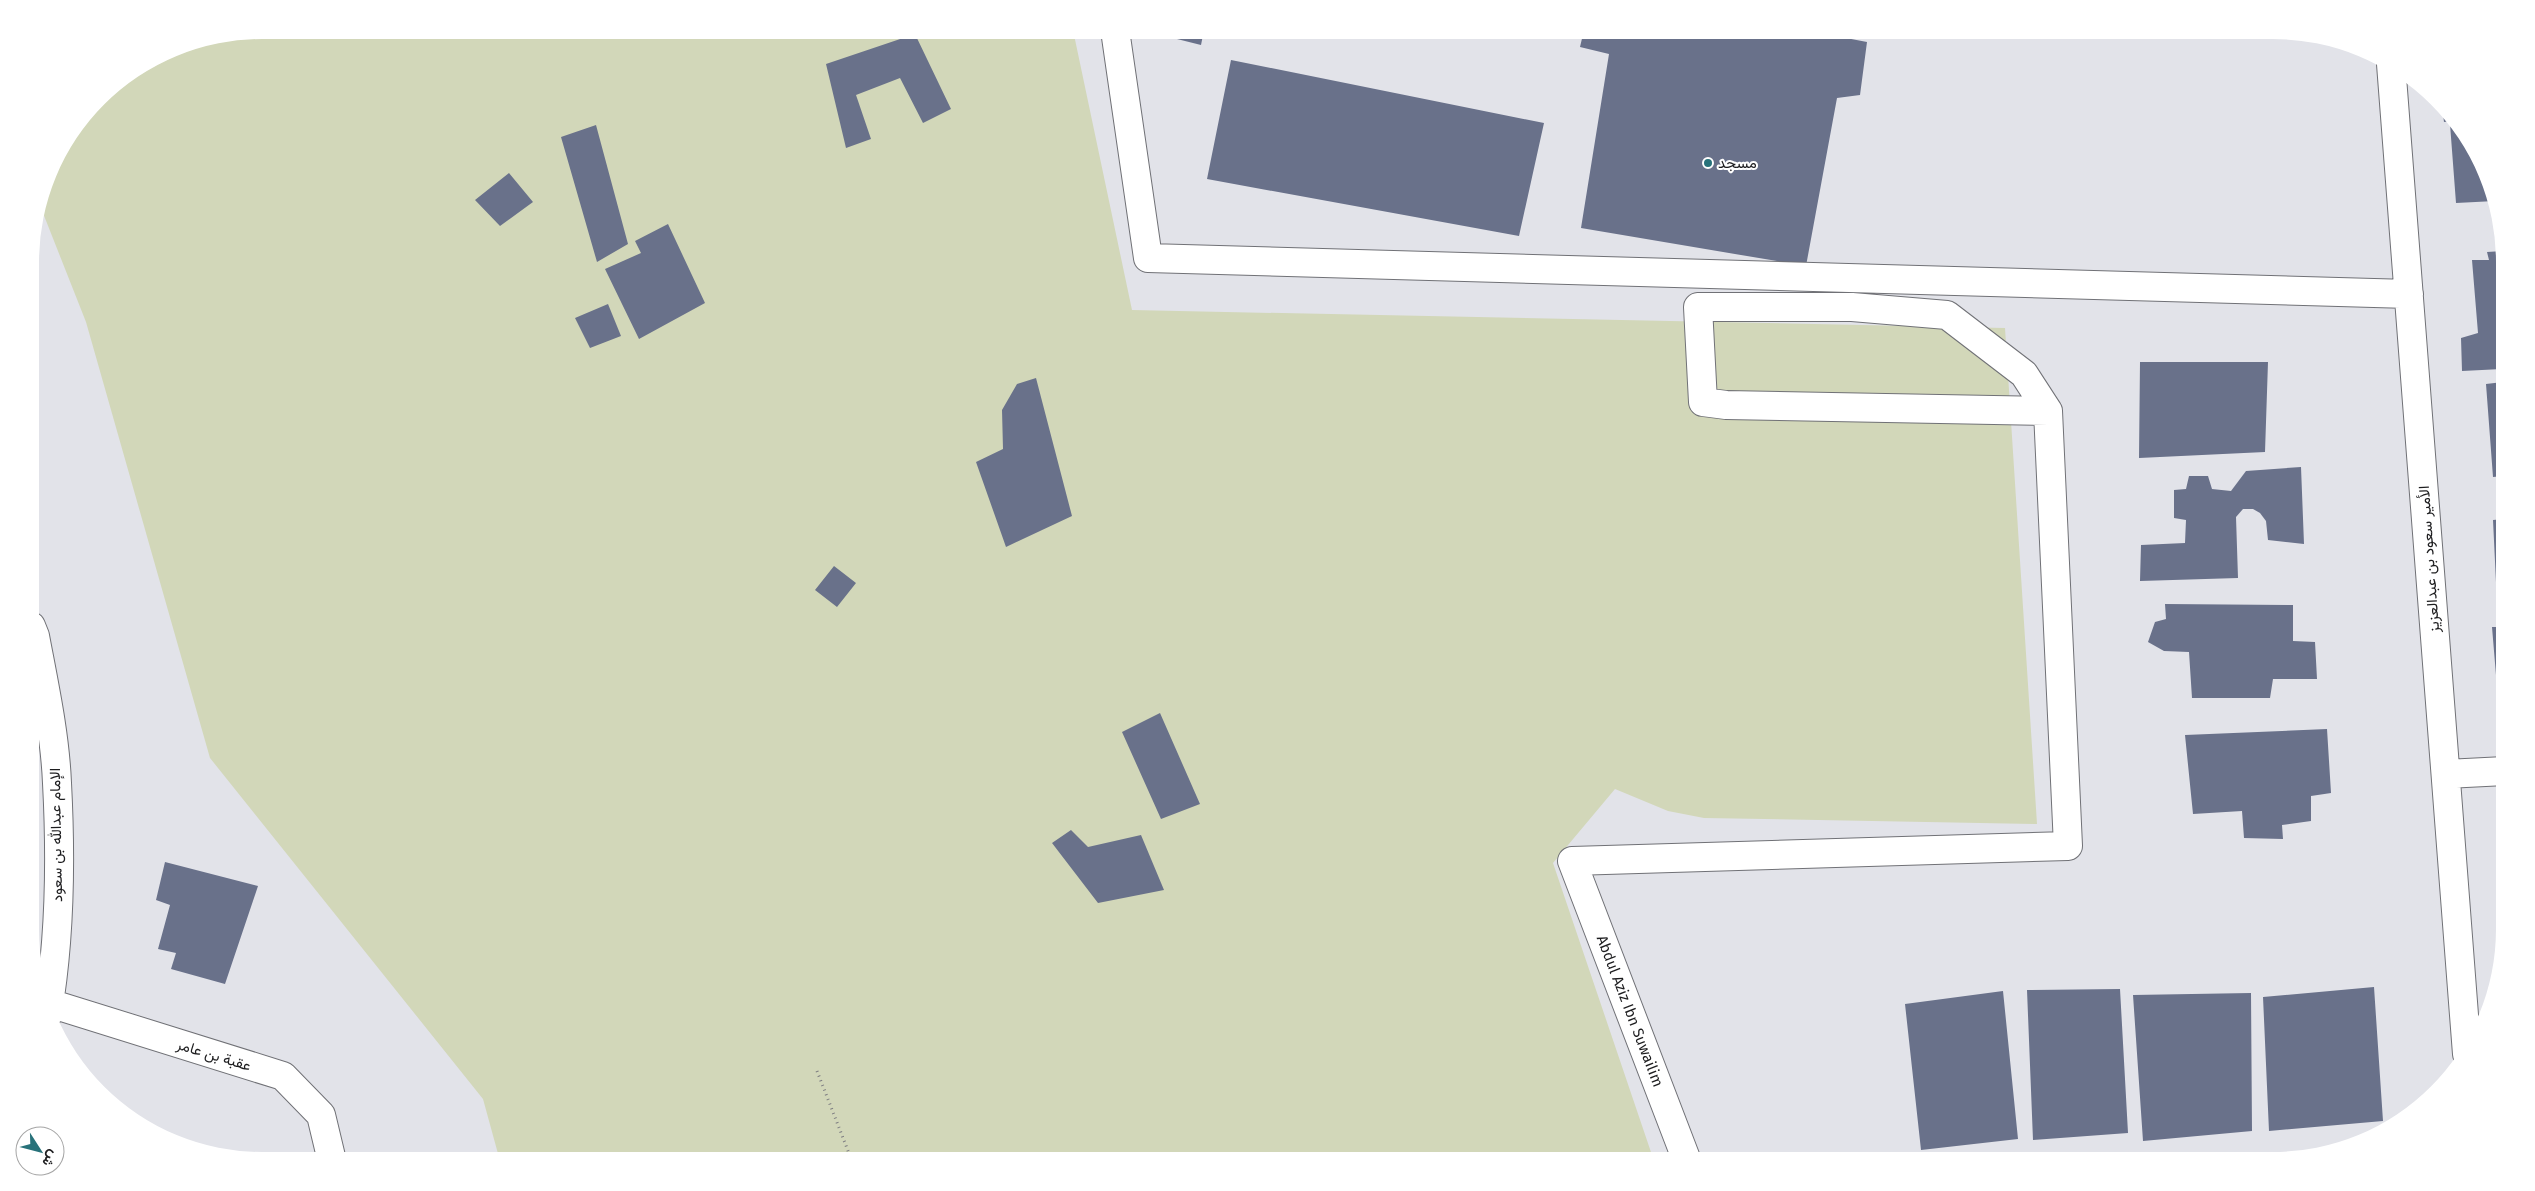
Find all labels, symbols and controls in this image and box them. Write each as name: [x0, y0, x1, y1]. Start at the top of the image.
place label: مسجد: [1718, 154, 1757, 172]
marker: مسجد: [1702, 157, 1714, 169]
street label: الأمير سعود بن عبدالعزيز: [2415, 485, 2444, 634]
street label: الإمام عبدالله بن سعود: [46, 768, 67, 902]
street label: Abdul Aziz Ibn Suwailim: [1593, 933, 1667, 1089]
street label: عقبة بن عامر: [173, 1035, 254, 1076]
north arrow: [15, 1126, 65, 1176]
text: ش: [38, 1147, 62, 1170]

